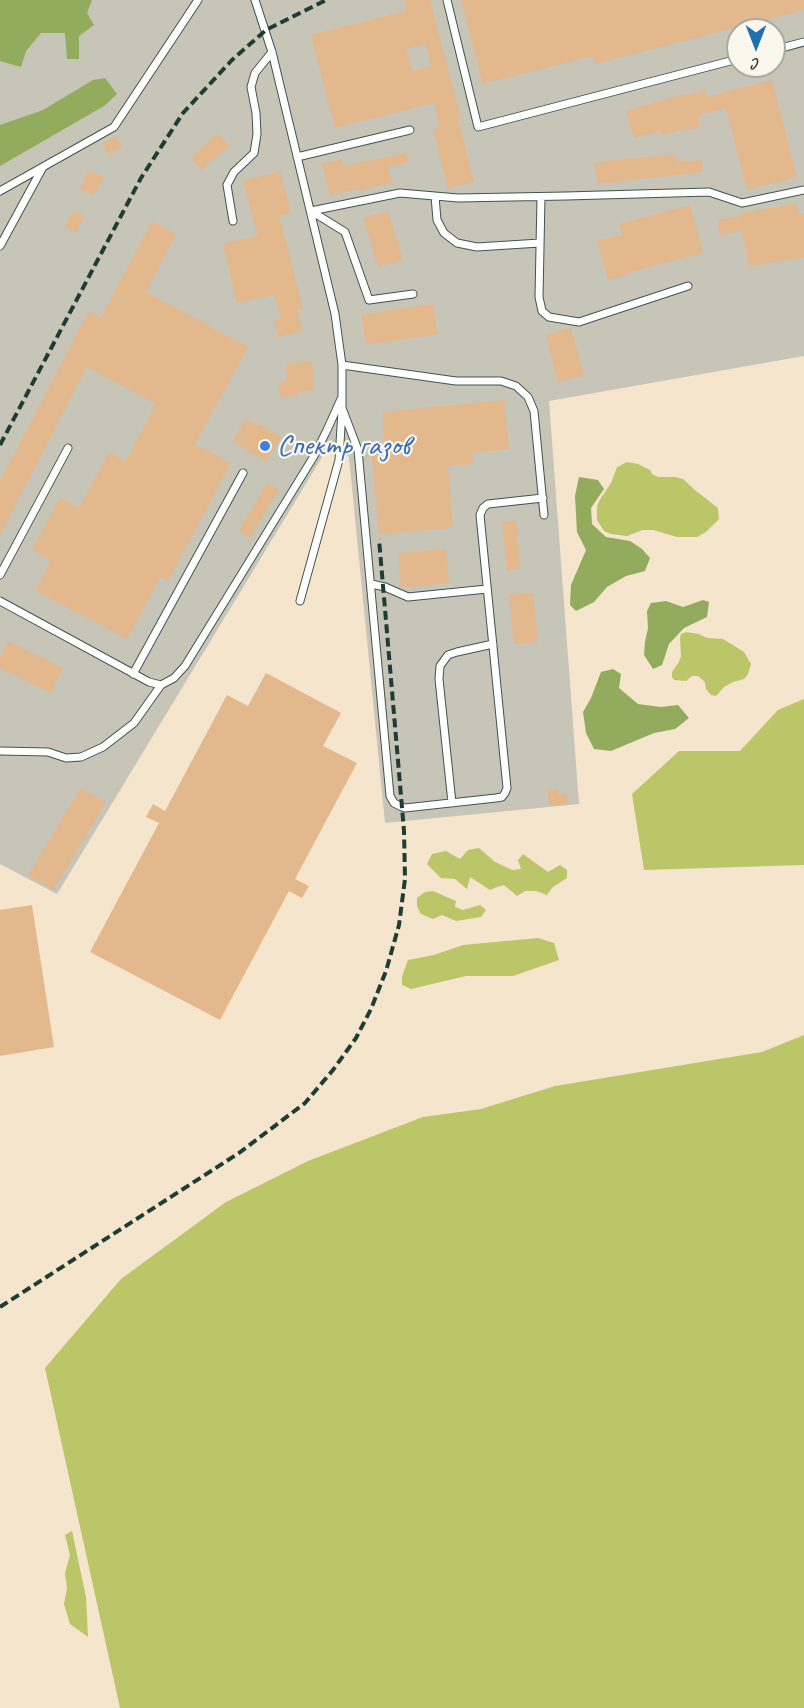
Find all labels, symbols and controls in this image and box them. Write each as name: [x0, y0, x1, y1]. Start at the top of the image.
north arrow: [726, 18, 786, 78]
text: С: [752, 54, 760, 74]
place label: Спектр газов: [277, 428, 410, 464]
marker: Спектр газов: [258, 439, 272, 453]

